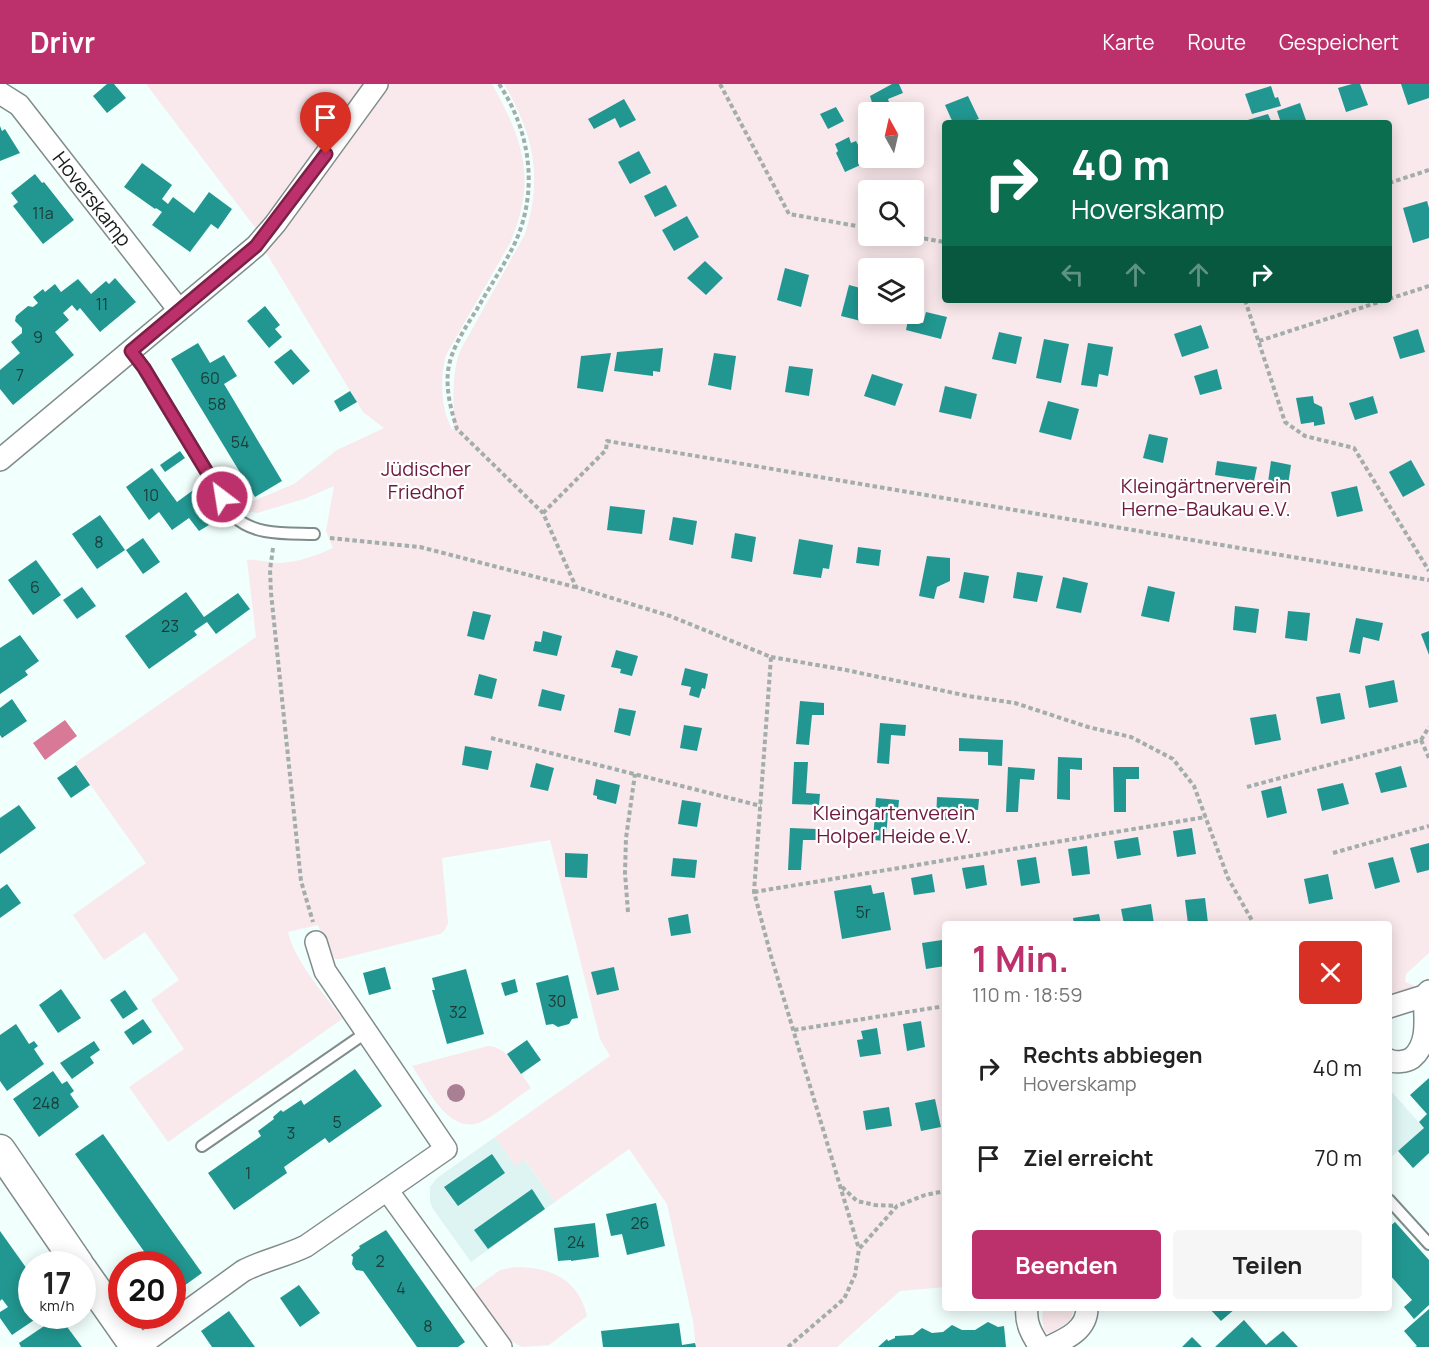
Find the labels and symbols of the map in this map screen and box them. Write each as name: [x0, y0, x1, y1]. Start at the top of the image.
pin: [300, 92, 351, 154]
north arrow: [858, 102, 924, 168]
street label: Hoverskamp: [47, 146, 138, 252]
house number: 11a: [32, 202, 54, 224]
house number: 11: [96, 293, 108, 315]
house number: 9: [33, 326, 43, 348]
house number: 7: [16, 364, 24, 386]
house number: 60: [200, 367, 220, 389]
house number: 58: [208, 393, 226, 415]
house number: 54: [231, 431, 249, 453]
park label: Jüdischer Friedhof: [381, 455, 471, 505]
position arrow: [190, 465, 254, 529]
park label: Kleingärtnerverein Herne-Baukau e.V.: [1121, 472, 1291, 522]
house number: 10: [143, 484, 159, 506]
house number: 8: [94, 531, 104, 553]
house number: 6: [30, 576, 40, 598]
house number: 23: [161, 615, 179, 637]
park label: Kleingartenverein Holper Heide e.V.: [813, 799, 975, 849]
house number: 5r: [855, 901, 871, 923]
house number: 30: [548, 990, 566, 1012]
house number: 32: [449, 1001, 467, 1023]
house number: 248: [32, 1092, 60, 1114]
house number: 5: [332, 1111, 342, 1133]
house number: 3: [287, 1122, 295, 1144]
house number: 1: [245, 1162, 251, 1184]
house number: 26: [630, 1212, 650, 1234]
house number: 24: [567, 1231, 585, 1253]
house number: 2: [375, 1250, 385, 1272]
speed limit sign: 20: [108, 1251, 186, 1329]
house number: 4: [396, 1277, 406, 1299]
house number: 8: [423, 1315, 433, 1337]

